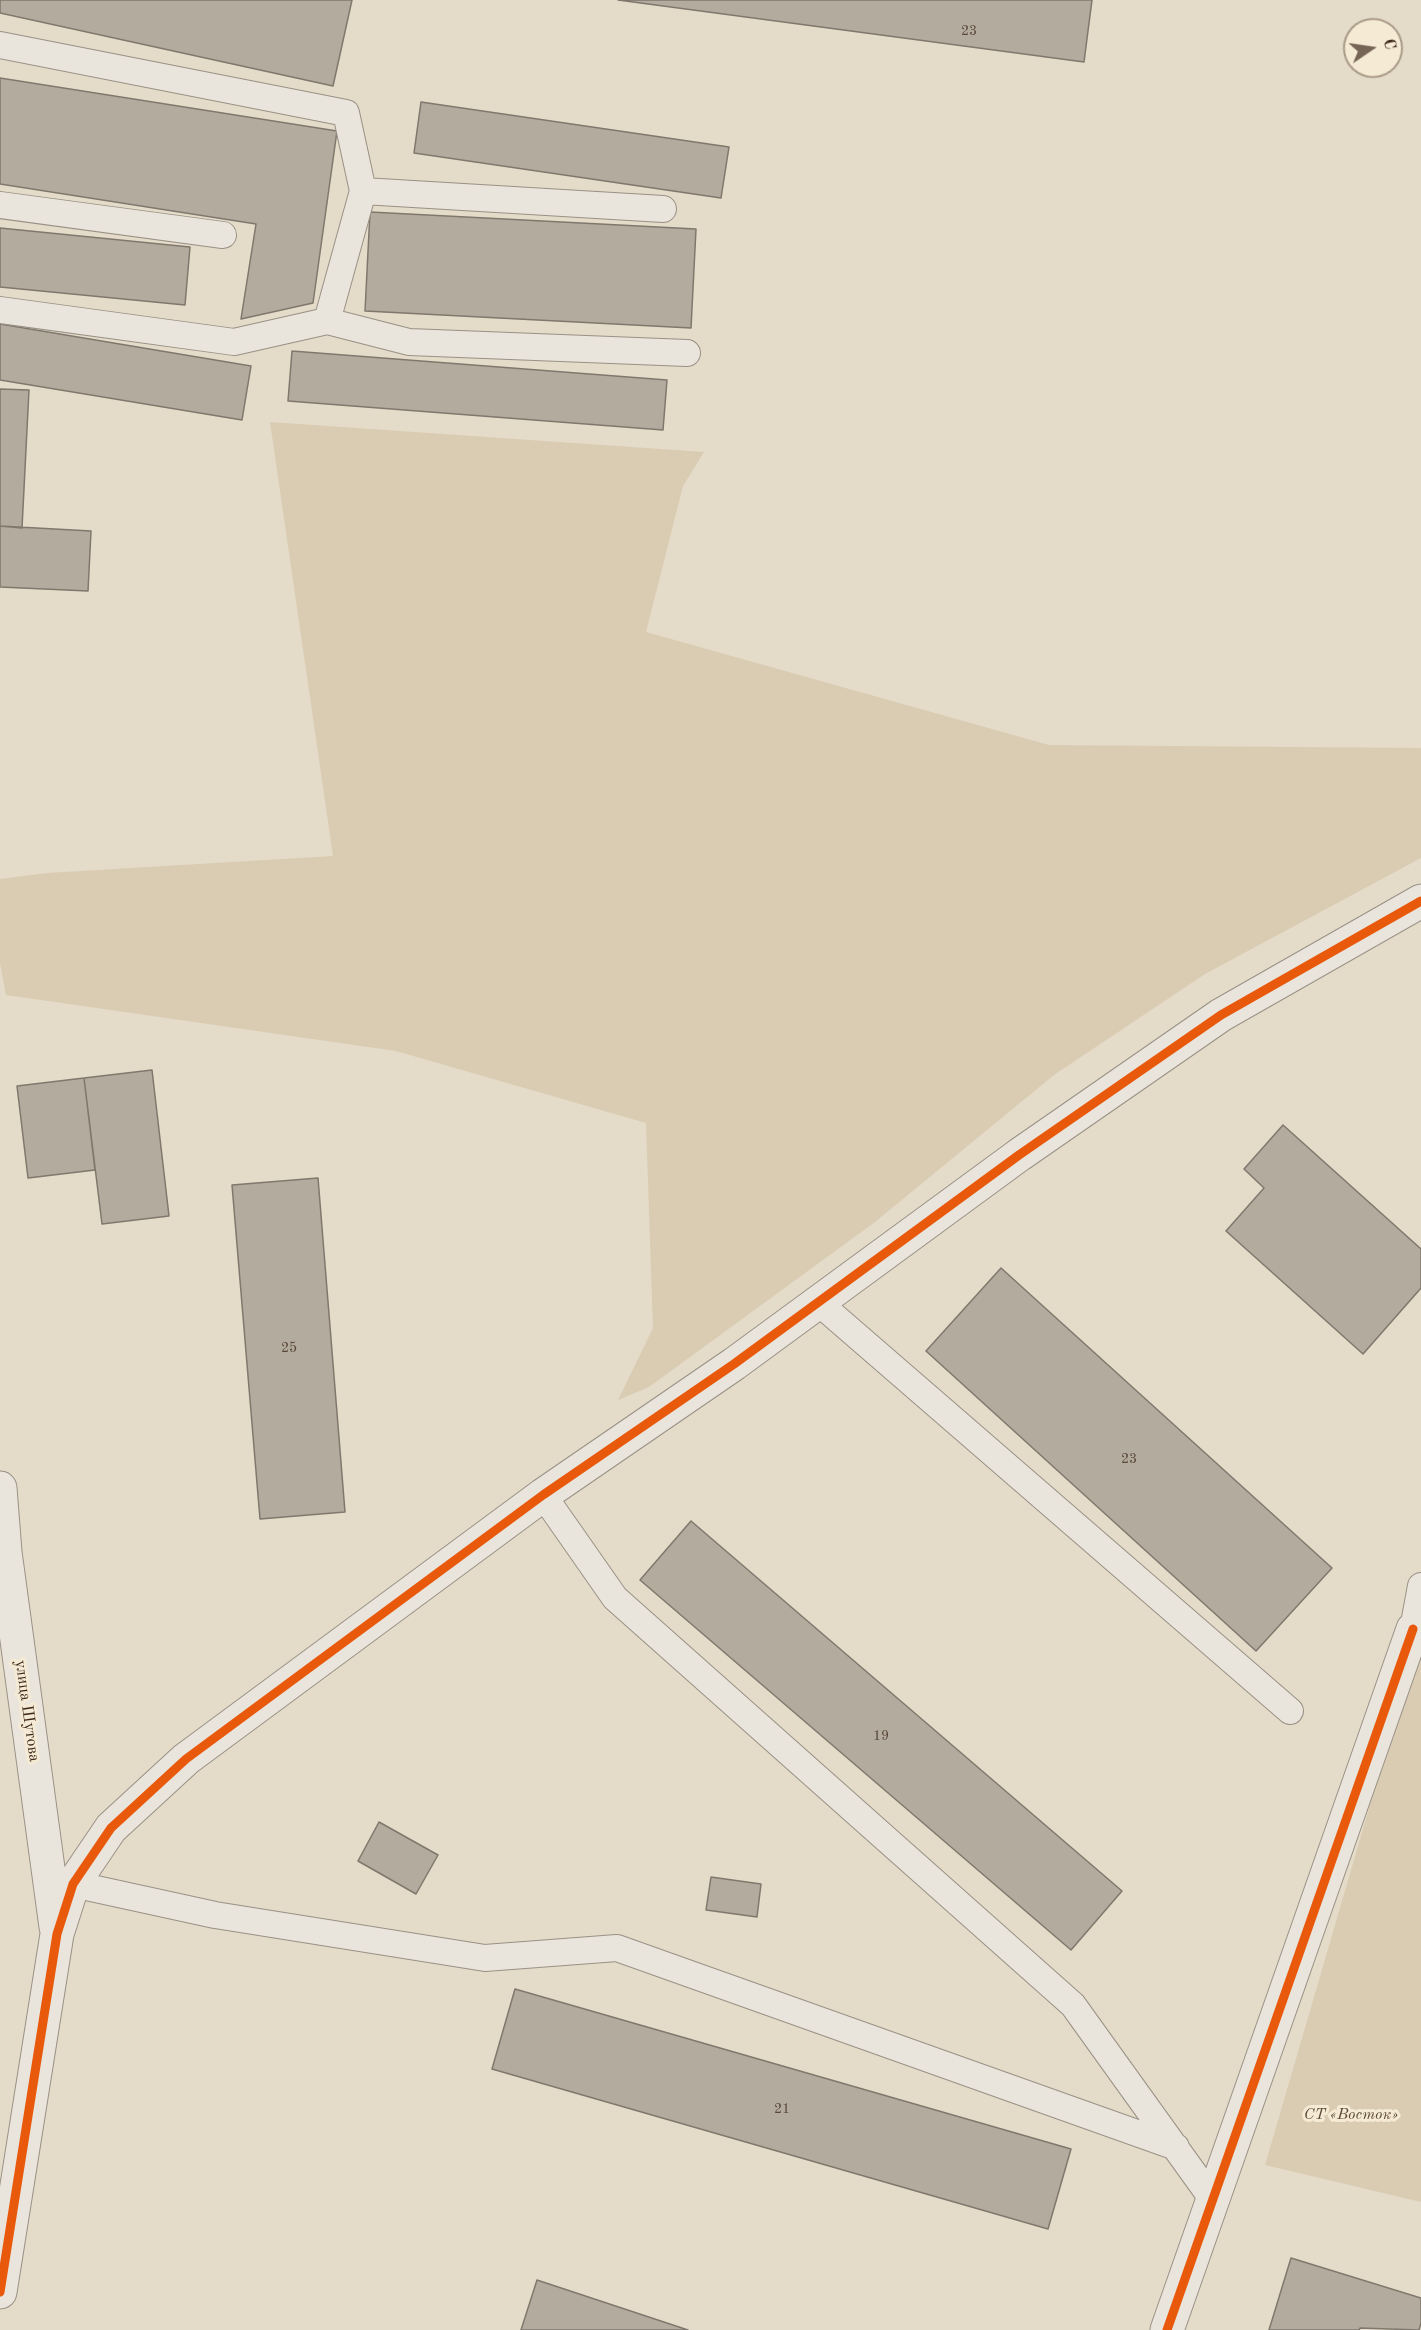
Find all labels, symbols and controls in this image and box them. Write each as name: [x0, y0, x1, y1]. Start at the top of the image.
north arrow: [1343, 18, 1403, 78]
house number: 23: [961, 23, 977, 39]
text: С: [1380, 37, 1398, 51]
house number: 25: [281, 1340, 297, 1356]
house number: 23: [1121, 1451, 1137, 1467]
street label: улица Шутова: [10, 1659, 44, 1763]
house number: 19: [873, 1728, 889, 1744]
house number: 21: [774, 2101, 790, 2117]
park label: СТ «Восток»: [1304, 2105, 1398, 2125]

